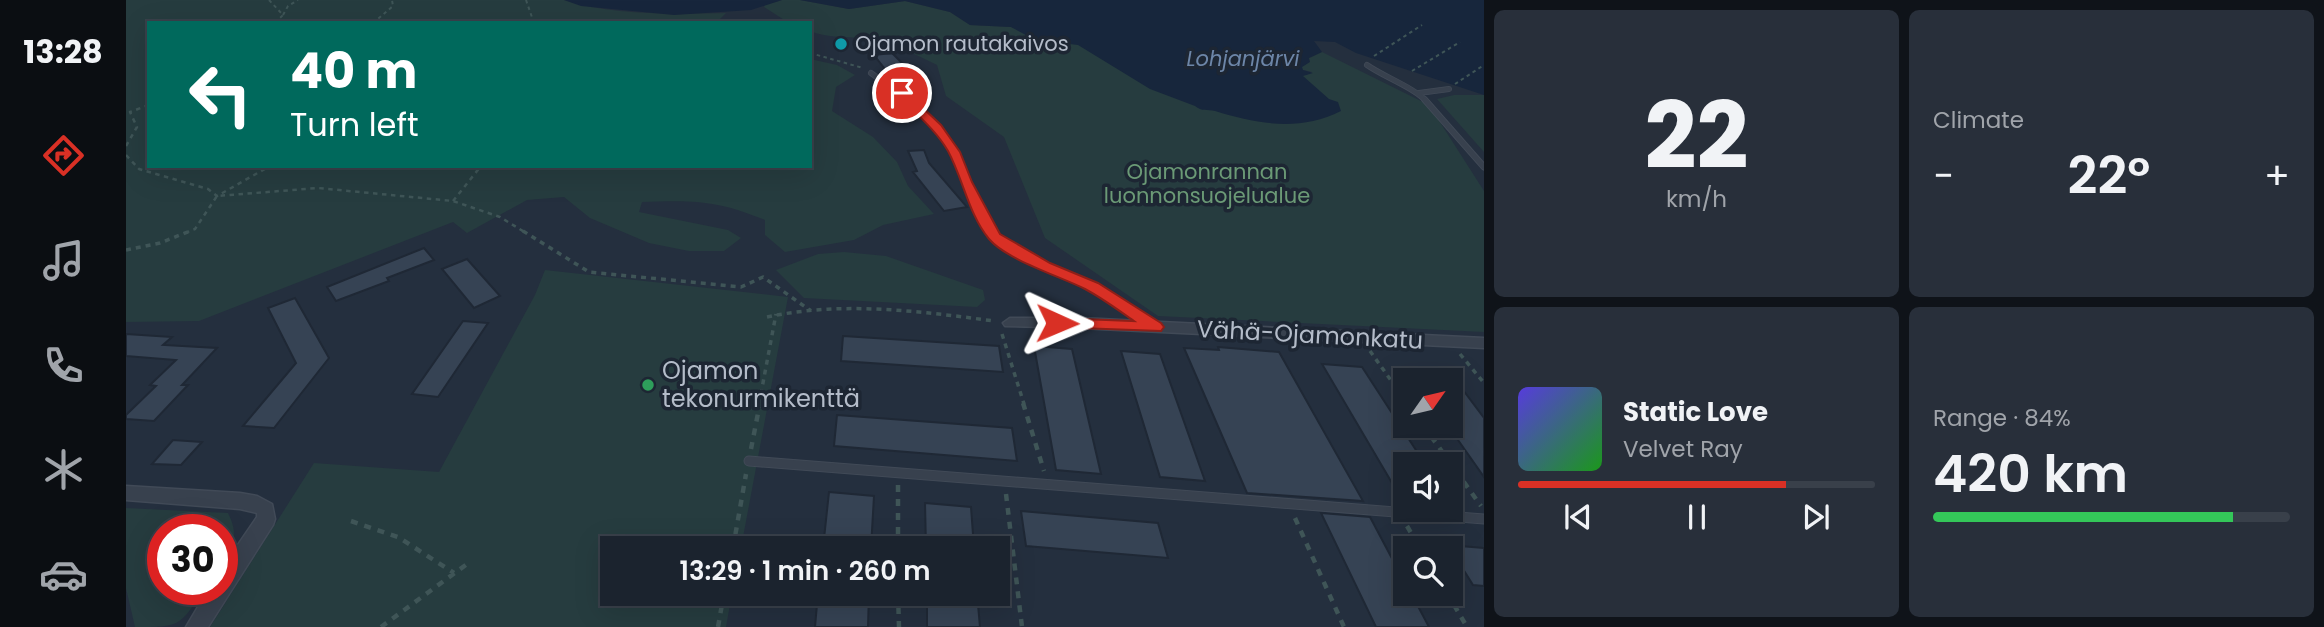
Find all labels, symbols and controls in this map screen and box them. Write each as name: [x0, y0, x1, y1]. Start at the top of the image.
text: 13:28: [23, 29, 103, 74]
place label: Ojamon rautakaivos: [855, 29, 1069, 58]
marker: Ojamon rautakaivos: [833, 36, 849, 52]
text: 40 m: [290, 37, 417, 105]
water label: Lohjanjärvi: [1187, 44, 1300, 73]
icon: left: [175, 49, 266, 140]
pin: [872, 63, 932, 123]
text: 22: [1645, 72, 1748, 200]
icon: arrive: [883, 74, 921, 112]
text: Turn left: [290, 102, 419, 147]
text: Climate: [1933, 104, 2024, 136]
icon: directions: [39, 131, 88, 180]
text: 22°: [2068, 139, 2150, 212]
text: −: [1933, 149, 1954, 202]
text: +: [2264, 149, 2290, 202]
park label: Ojamonrannan luonnonsuojelualue: [1104, 157, 1310, 210]
text: km/h: [1666, 183, 1727, 215]
icon: music: [39, 236, 88, 285]
position arrow: [1020, 286, 1094, 360]
street label: Vähä-Ojamonkatu: [1196, 312, 1424, 357]
icon: phone: [39, 341, 88, 390]
place label: Ojamon tekonurmikenttä: [662, 354, 860, 415]
north arrow: [1393, 368, 1463, 438]
map controls: [1393, 368, 1463, 606]
marker: Ojamon tekonurmikenttä: [640, 377, 656, 393]
text: Static Love: [1623, 394, 1768, 430]
text: Range · 84%: [1933, 402, 2071, 434]
text: Velvet Ray: [1623, 433, 1743, 465]
text: 420 km: [1933, 437, 2128, 510]
icon: climate: [39, 445, 88, 494]
button: sound: [1393, 452, 1463, 522]
icon: previous: [1559, 498, 1597, 536]
icon: pause: [1678, 498, 1716, 536]
icon: next: [1797, 498, 1835, 536]
speed limit sign: 30: [147, 514, 238, 605]
button: search: [1393, 536, 1463, 606]
icon: car: [39, 550, 88, 599]
text: 13:29 · 1 min · 260 m: [680, 553, 930, 589]

